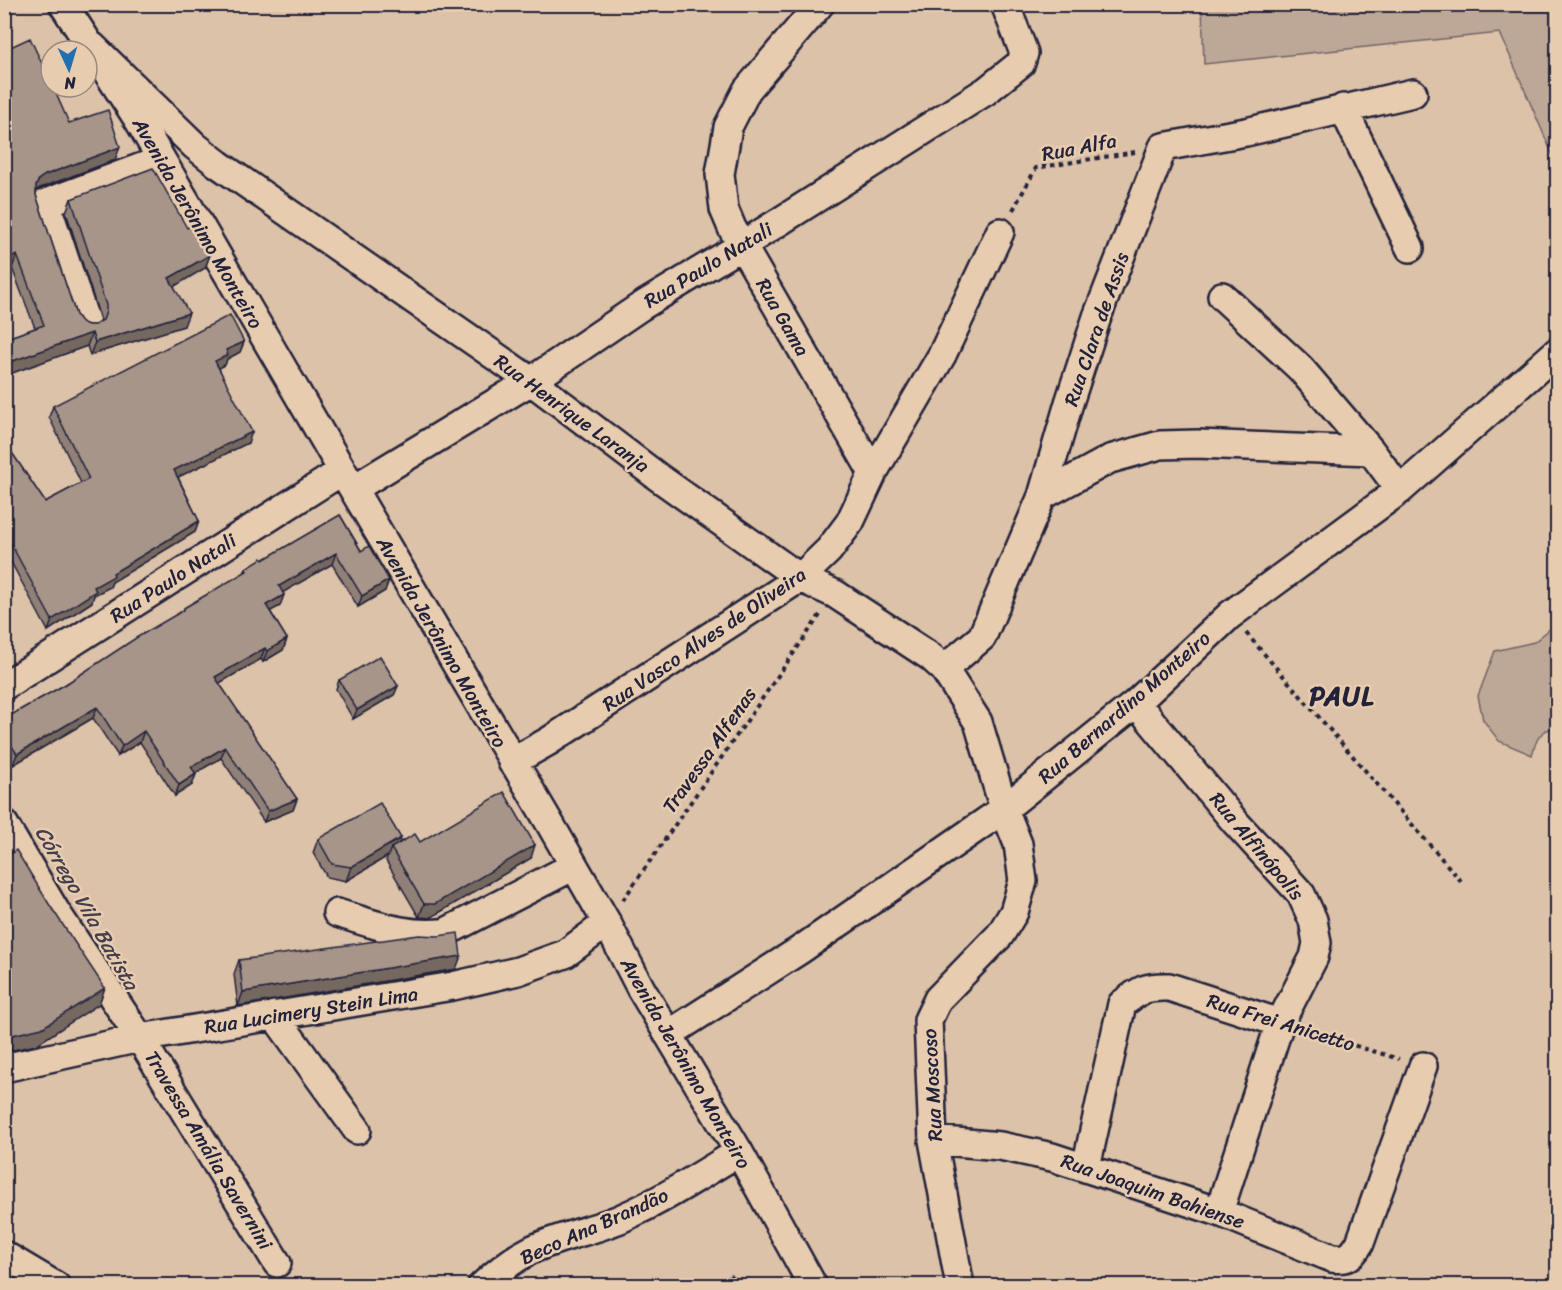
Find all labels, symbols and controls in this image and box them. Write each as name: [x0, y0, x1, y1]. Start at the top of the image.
north arrow: [39, 39, 99, 99]
text: N: [63, 69, 78, 98]
street label: Avenida Jerônimo Monteiro: [122, 110, 273, 336]
street label: Rua Alfa: [1039, 123, 1120, 172]
street label: Rua Paulo Natali: [637, 212, 781, 318]
street label: Rua Clara de Assis: [1054, 247, 1139, 411]
street label: Rua Gama: [746, 271, 819, 363]
street label: Rua Henrique Laranja: [486, 345, 657, 482]
street label: Rua Paulo Natali: [103, 523, 245, 633]
street label: Avenida Jerônimo Monteiro: [366, 529, 517, 755]
street label: Rua Vasco Alves de Oliveira: [595, 558, 814, 721]
street label: Rua Bernardino Monteiro: [1030, 622, 1219, 793]
district label: PAUL: [1309, 673, 1375, 719]
street label: Travessa Alfenas: [653, 679, 767, 821]
street label: Rua Alfinópolis: [1200, 784, 1314, 909]
water label: Córrego Vila Batista: [24, 818, 150, 999]
street label: Avenida Jerônimo Monteiro: [610, 950, 761, 1176]
street label: Rua Lucimery Stein Lima: [202, 976, 420, 1045]
street label: Rua Frei Anicetto: [1202, 983, 1359, 1062]
street label: Rua Moscoso: [912, 1028, 953, 1142]
street label: Travessa Amália Savernini: [135, 1044, 282, 1257]
street label: Rua Joaquim Bahiense: [1056, 1144, 1250, 1239]
street label: Beco Ana Brandão: [514, 1178, 674, 1275]

